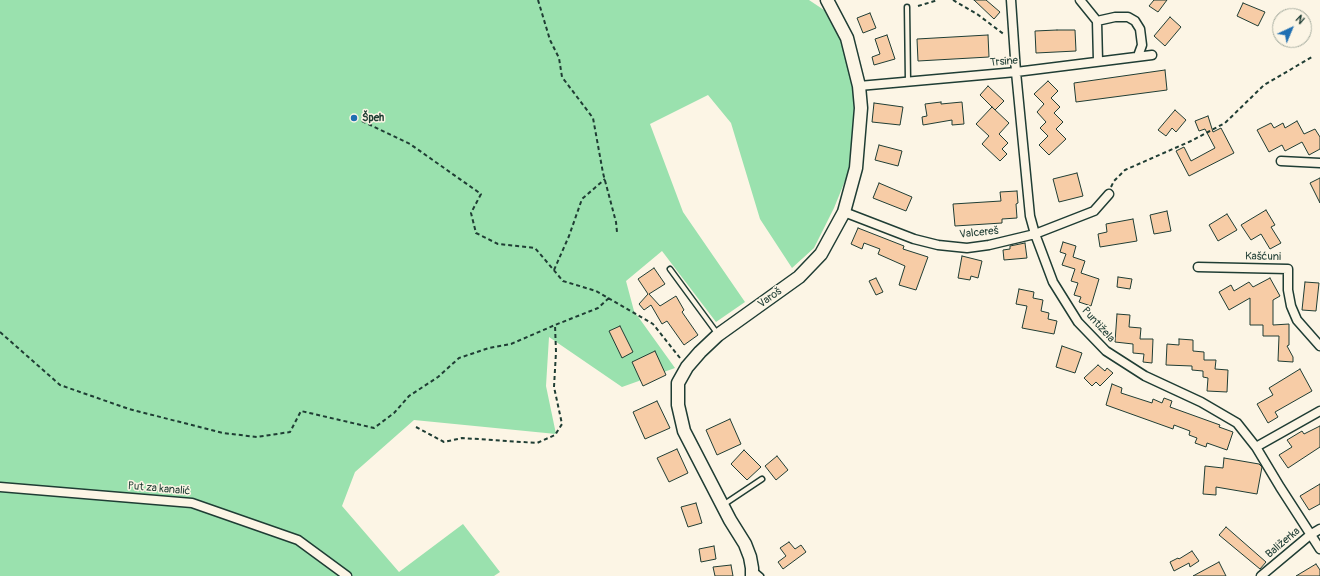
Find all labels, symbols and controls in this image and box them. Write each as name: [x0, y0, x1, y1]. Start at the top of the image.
north arrow: [1272, 8, 1312, 48]
text: N: [1293, 12, 1307, 27]
street label: Trsine: [989, 54, 1019, 70]
place label: Špeh: [362, 111, 384, 125]
marker: Špeh: [349, 113, 359, 123]
street label: Valcereš: [959, 224, 999, 242]
street label: Kašćuni: [1245, 250, 1281, 264]
street label: Varoš: [756, 285, 784, 311]
street label: Puntižela: [1079, 305, 1117, 345]
street label: Put za kanalić: [127, 480, 191, 498]
street label: Baližerka: [1263, 525, 1303, 561]

